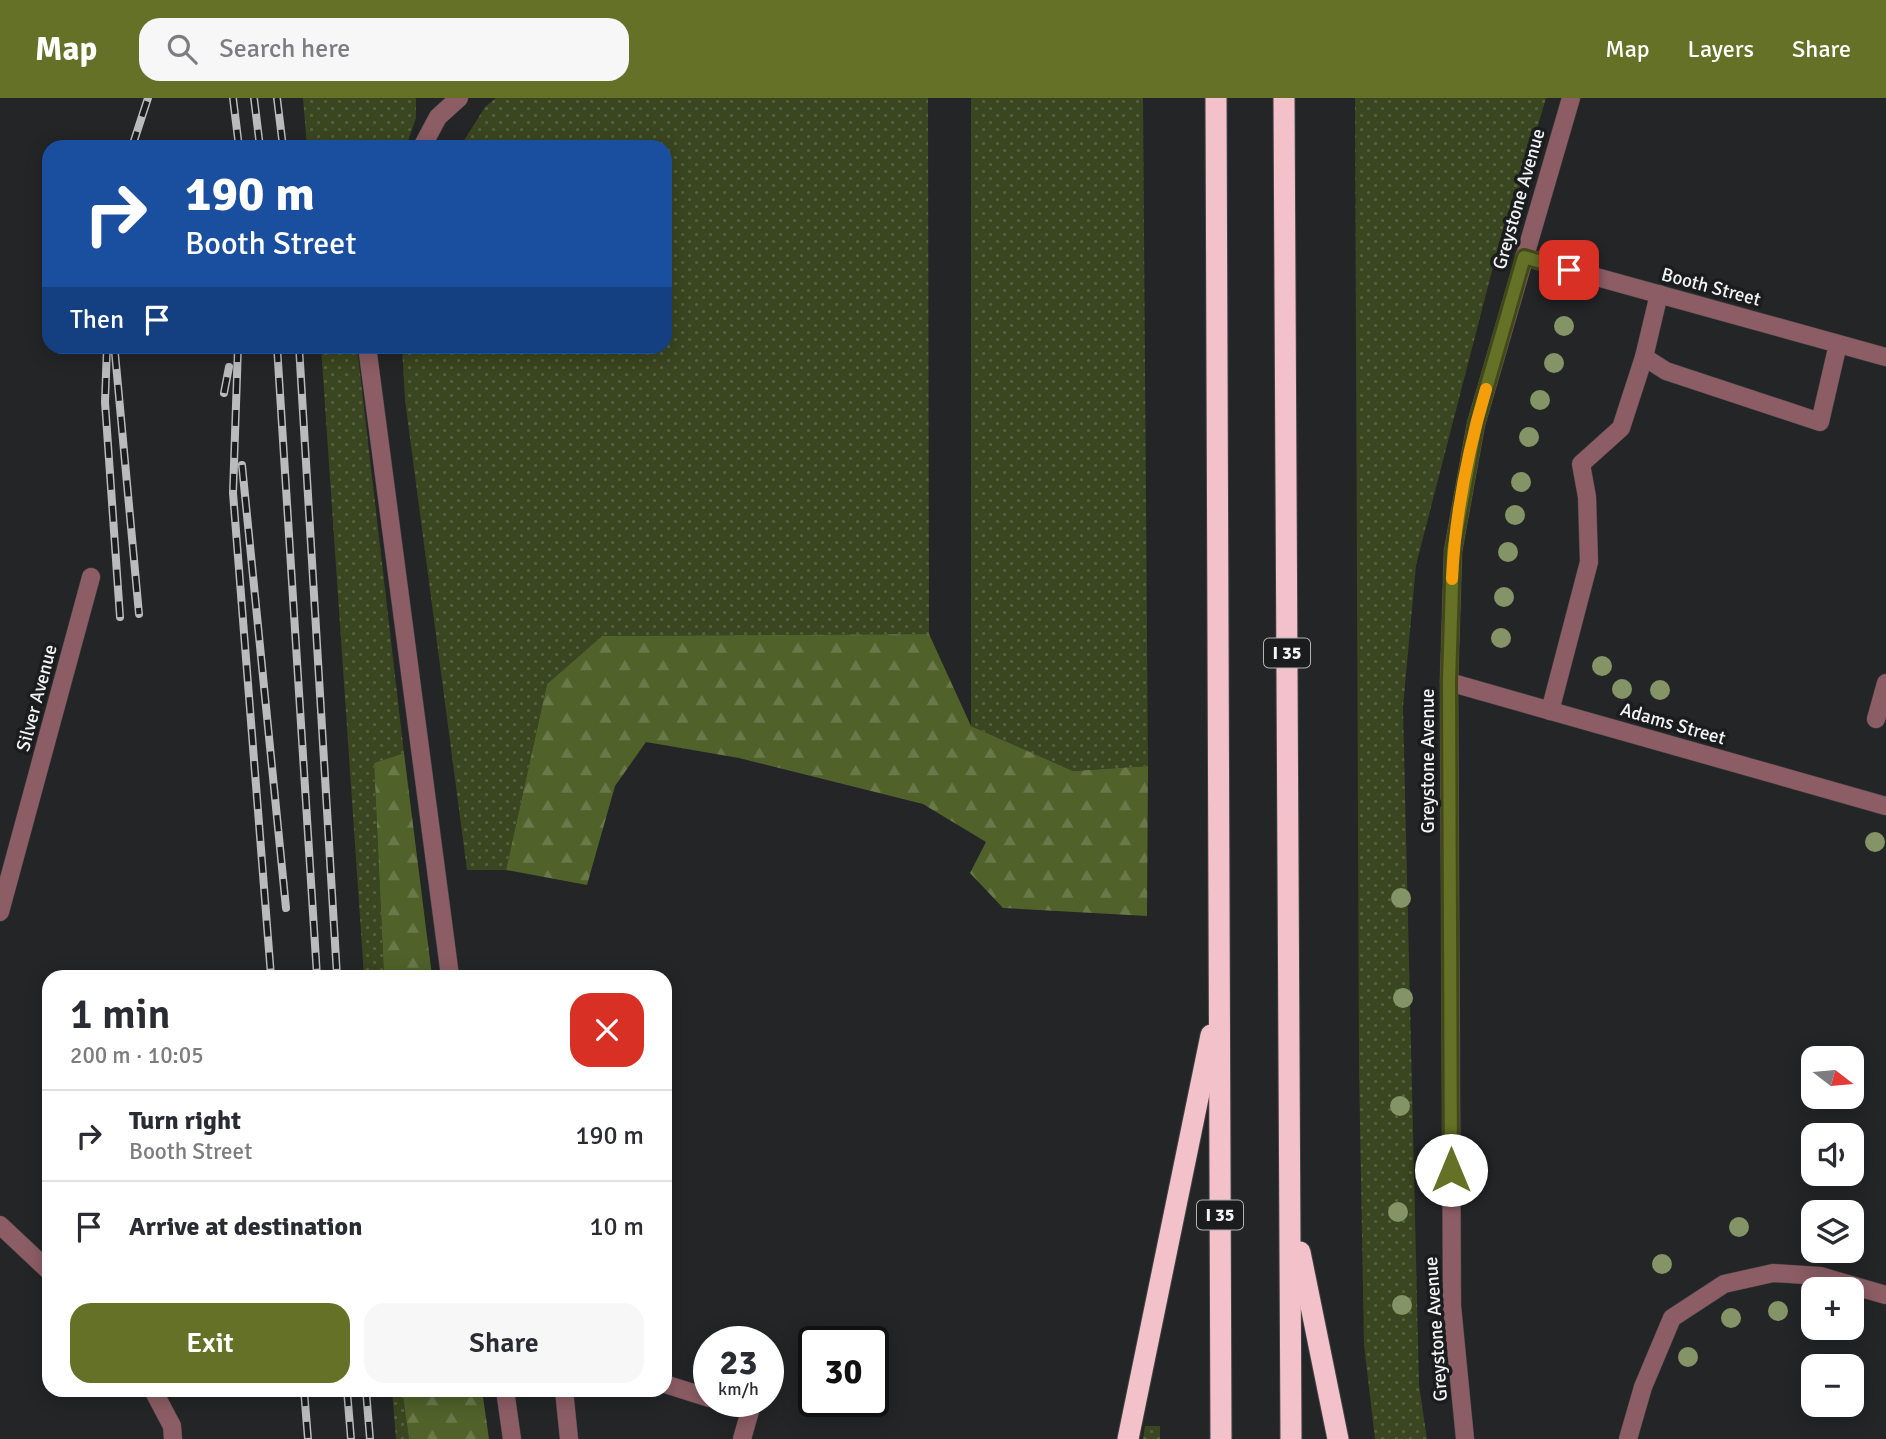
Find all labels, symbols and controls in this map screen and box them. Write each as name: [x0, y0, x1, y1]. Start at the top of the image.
search box: [139, 18, 629, 81]
text: Map: [35, 29, 97, 70]
icon: search: [163, 30, 201, 68]
text: Search here: [219, 33, 350, 65]
text: Map: [1605, 34, 1650, 64]
text: Layers: [1688, 34, 1754, 64]
text: Share: [1792, 34, 1851, 64]
street label: Greystone Avenue: [1487, 126, 1551, 272]
text: 190 m: [185, 164, 315, 224]
icon: right: [70, 168, 161, 259]
text: Booth Street: [185, 224, 356, 263]
pin: [1539, 240, 1599, 300]
icon: arrive: [1550, 251, 1588, 289]
street label: Booth Street: [1659, 262, 1764, 312]
icon: arrive: [138, 301, 176, 339]
text: Then: [70, 304, 124, 336]
road number: I 35: [1264, 638, 1310, 668]
street label: Silver Avenue: [11, 642, 63, 754]
street label: Greystone Avenue: [1416, 688, 1440, 834]
street label: Adams Street: [1618, 698, 1729, 751]
text: 1 min: [70, 989, 171, 1040]
button: close: [570, 993, 644, 1067]
text: 200 m · 10:05: [70, 1041, 204, 1070]
north arrow: [1801, 1046, 1864, 1110]
map controls: [1801, 1046, 1864, 1417]
text: Turn right: [129, 1105, 241, 1137]
icon: right: [70, 1117, 108, 1155]
text: 190 m: [575, 1120, 644, 1152]
button: sound: [1801, 1123, 1864, 1186]
position arrow: [1414, 1133, 1488, 1207]
text: Booth Street: [129, 1137, 252, 1166]
road number: I 35: [1197, 1200, 1243, 1230]
button: layers: [1801, 1200, 1864, 1263]
icon: arrive: [70, 1208, 108, 1246]
text: Arrive at destination: [129, 1211, 362, 1243]
text: 10 m: [589, 1211, 644, 1243]
street label: Greystone Avenue: [1419, 1256, 1453, 1402]
button: +: [1801, 1277, 1864, 1340]
button: Exit: [70, 1303, 350, 1383]
button: Share: [364, 1303, 644, 1383]
speed limit sign: 30: [798, 1326, 889, 1417]
text: 23: [720, 1341, 757, 1384]
button: −: [1801, 1354, 1864, 1417]
text: km/h: [718, 1378, 759, 1400]

